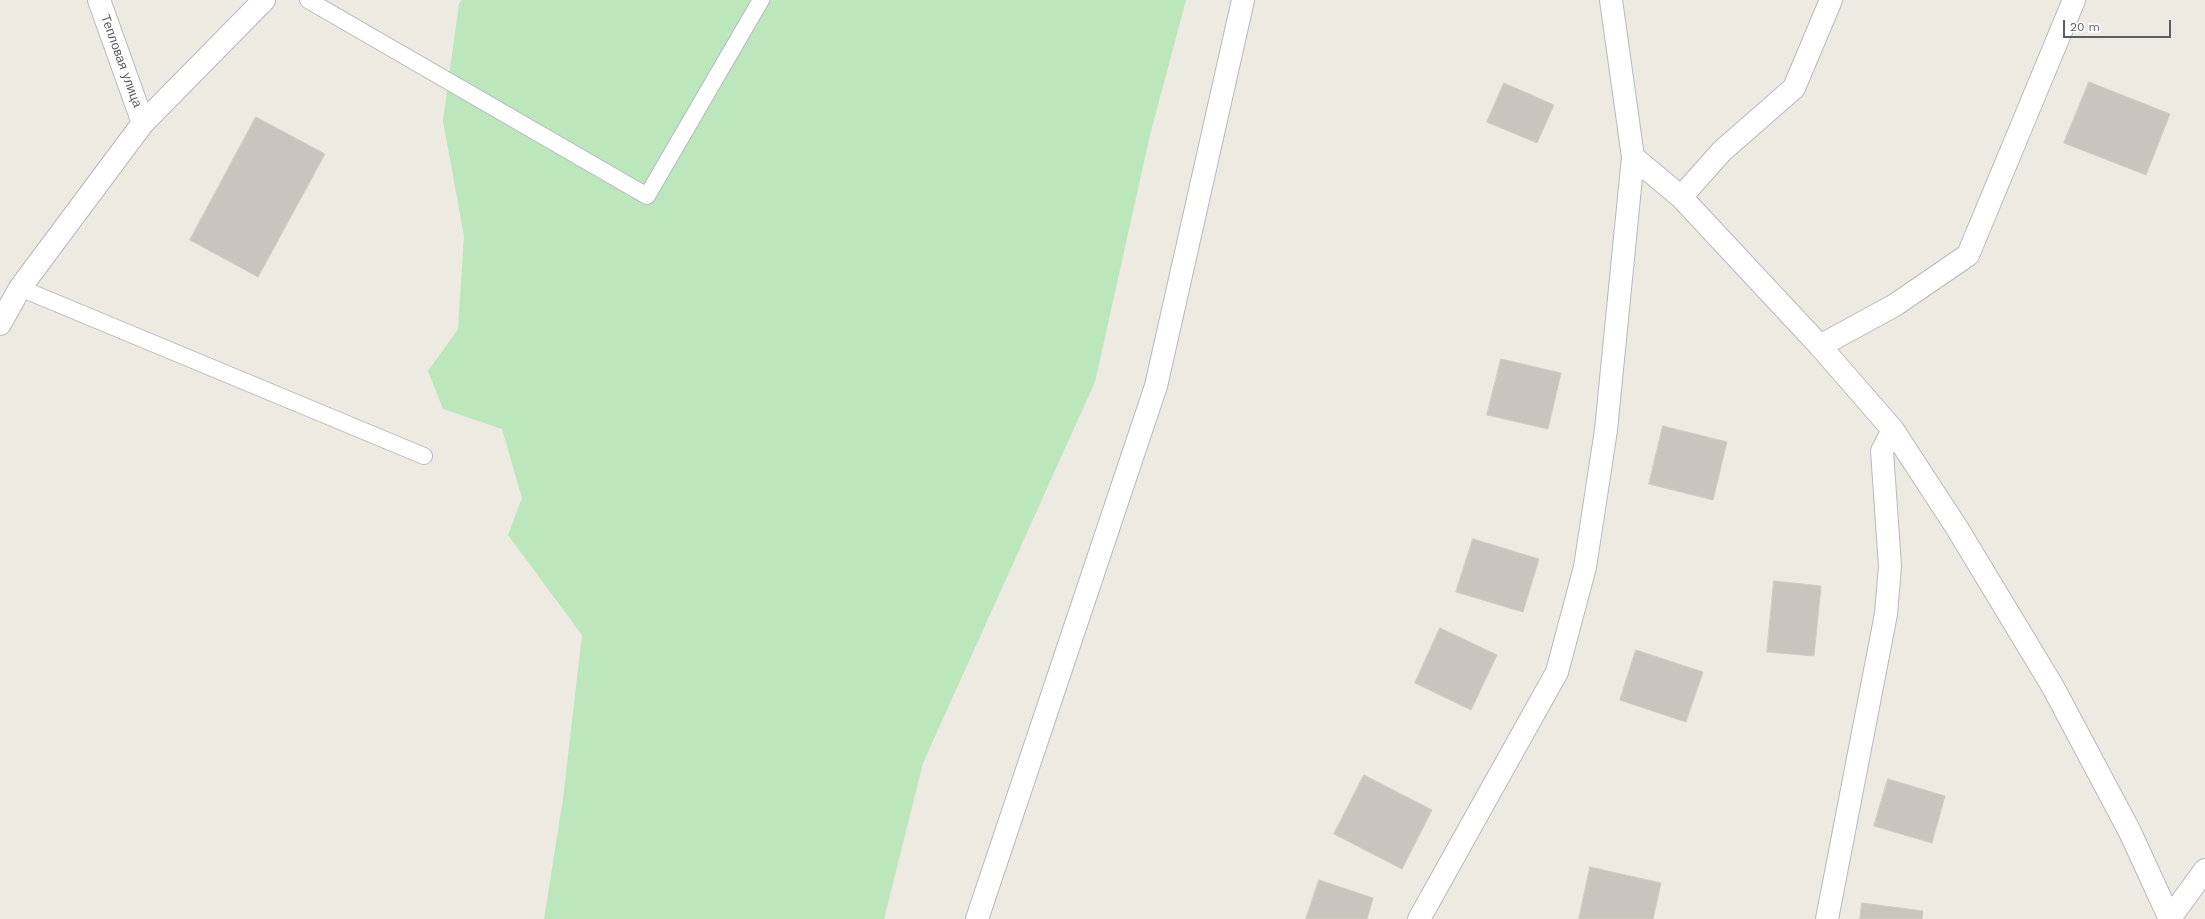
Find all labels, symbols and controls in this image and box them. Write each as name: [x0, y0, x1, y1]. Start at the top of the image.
street label: Тепловая улица: [97, 12, 145, 110]
scale bar: [2065, 12, 2173, 38]
text: 20 m: [2070, 20, 2100, 34]

